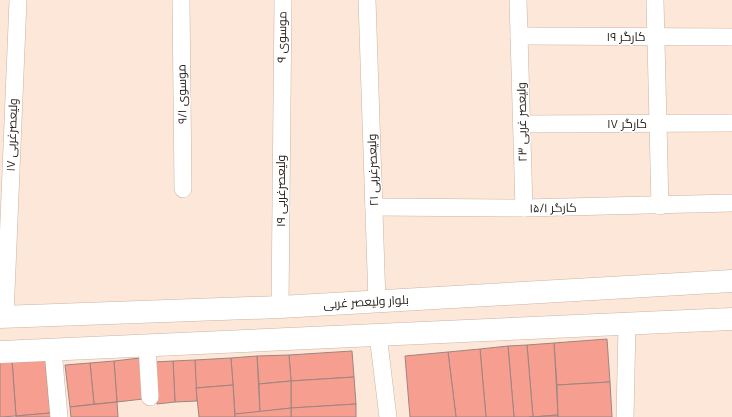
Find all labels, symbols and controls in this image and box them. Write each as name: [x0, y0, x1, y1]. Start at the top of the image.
street label: موسوی ۹: [273, 11, 290, 63]
street label: کارگر ۱۹: [607, 28, 645, 45]
street label: موسوی ۹/۱: [172, 64, 191, 124]
street label: ولیعصر غربی ۲۳: [512, 82, 531, 162]
street label: ولیعصرغربی ۱۷: [2, 98, 21, 172]
street label: کارگر ۱۷: [607, 115, 647, 132]
street label: ولیعصرغربی ۲۱: [363, 134, 382, 206]
street label: ولیعصرغربی ۱۹: [272, 155, 289, 227]
street label: کارگر ۱۵/۱: [529, 199, 577, 216]
street label: بلوار ولیعصر غربی: [323, 291, 409, 312]

